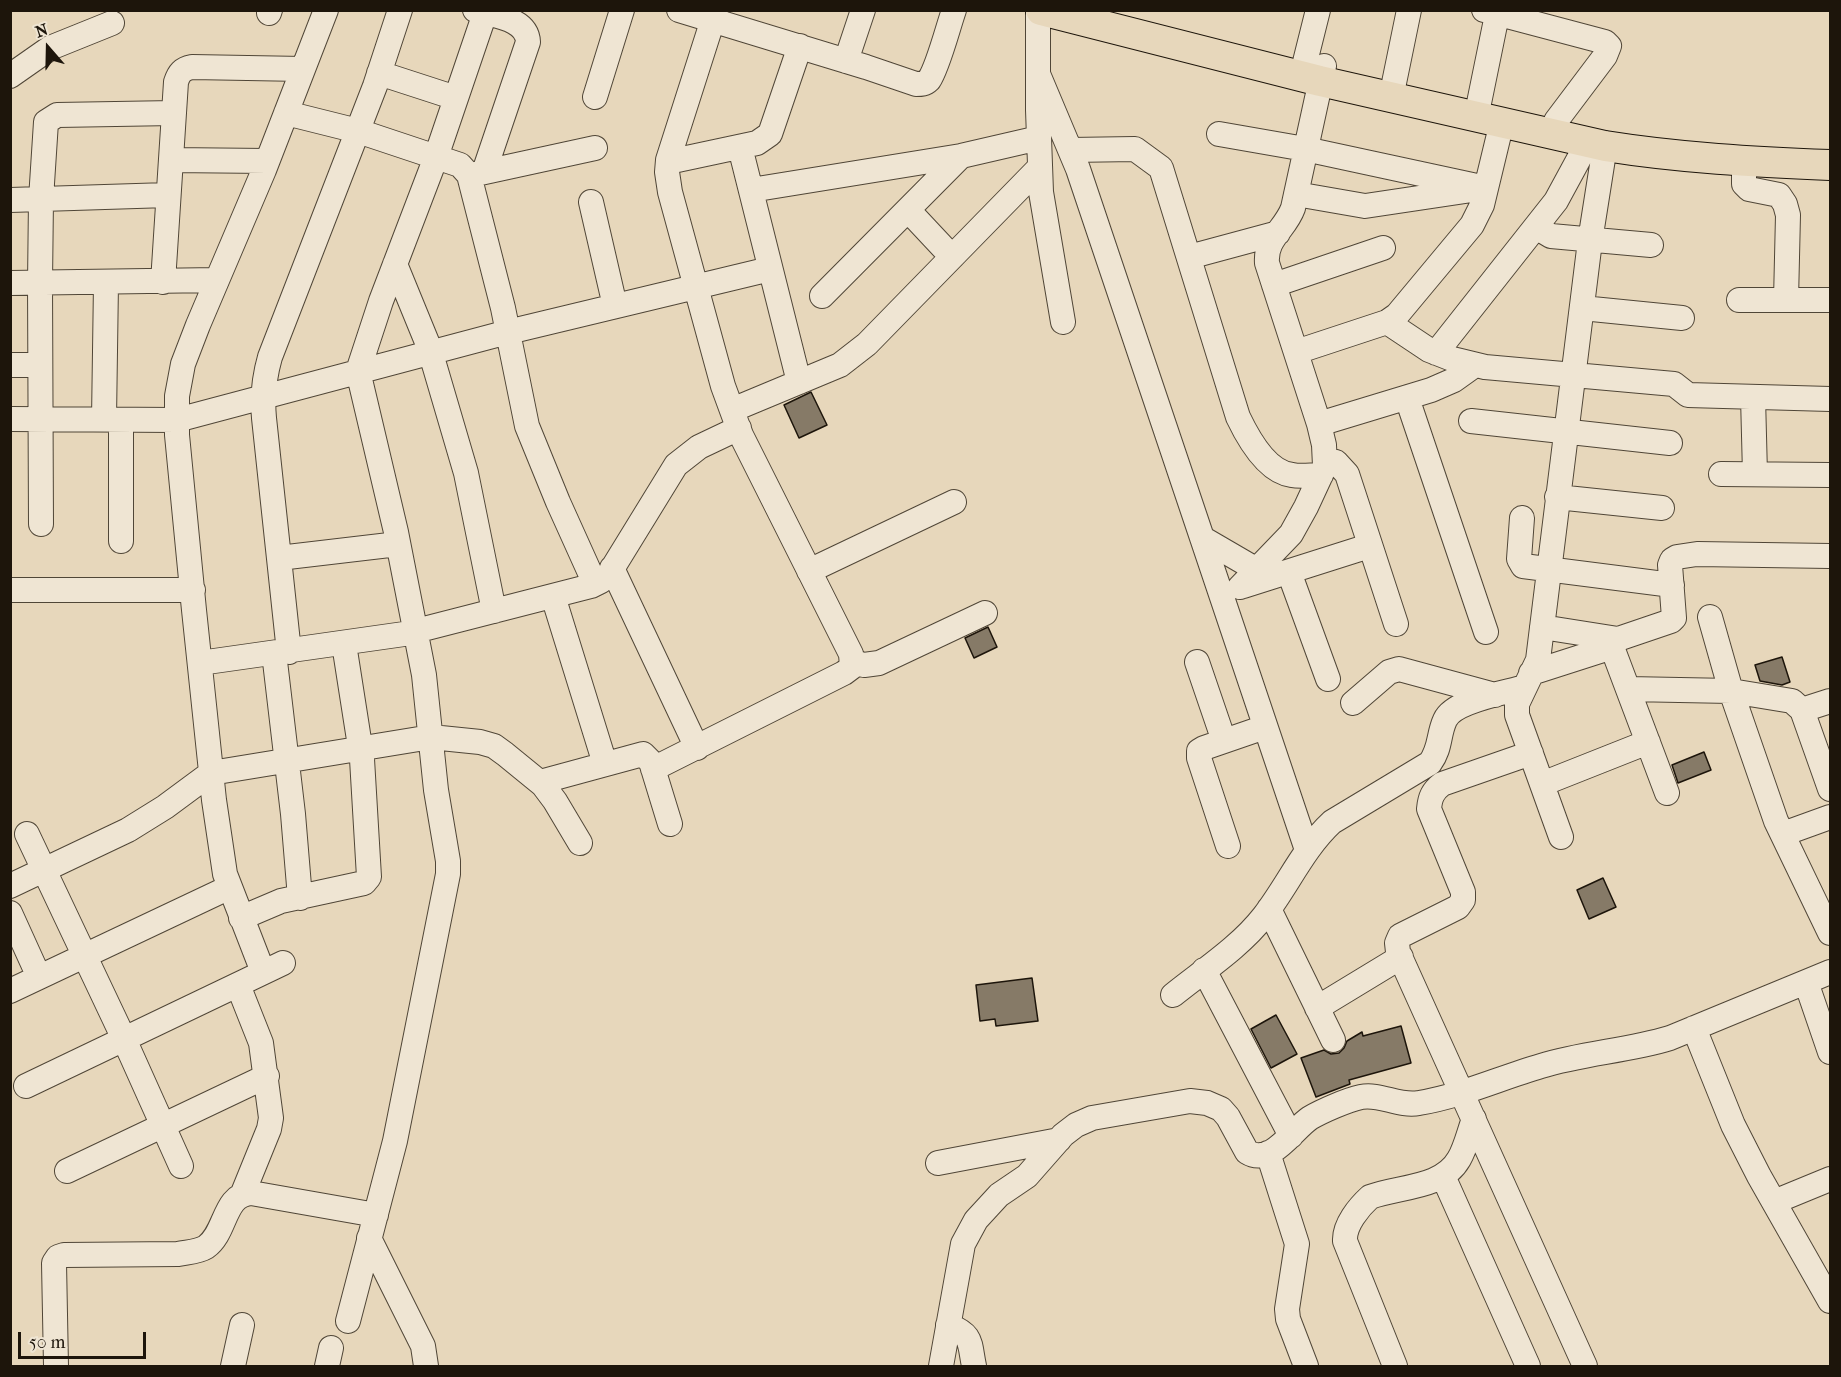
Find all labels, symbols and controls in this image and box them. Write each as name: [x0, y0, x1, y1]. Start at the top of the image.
north arrow: [18, 18, 78, 78]
text: N: [33, 20, 51, 42]
scale bar: [21, 1320, 148, 1358]
text: 50 m: [29, 1332, 65, 1353]

